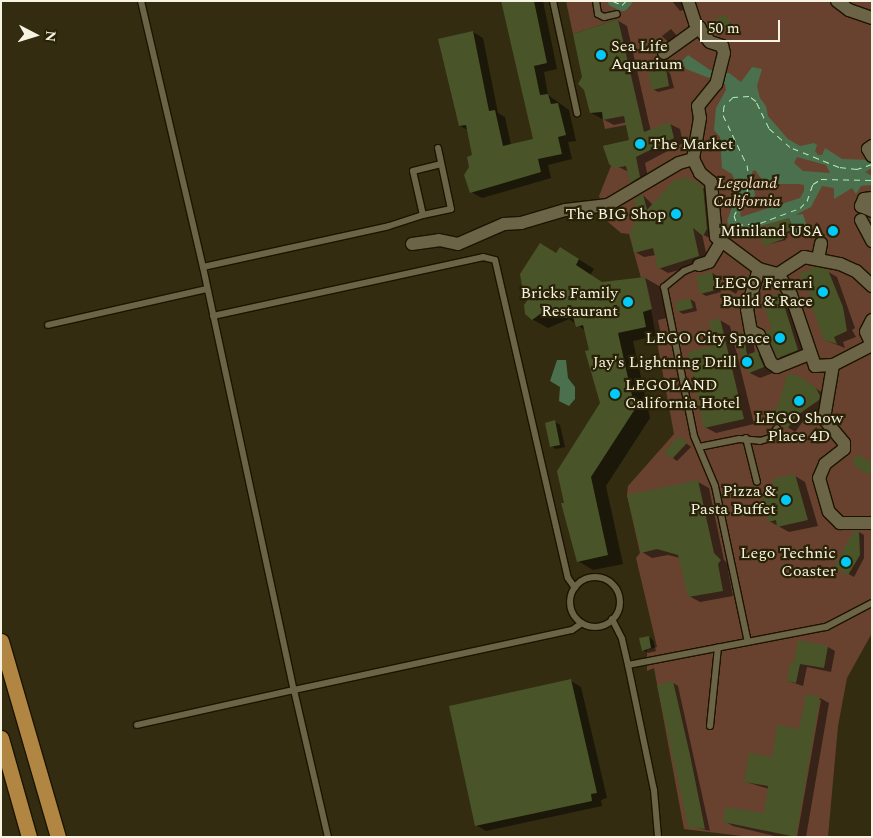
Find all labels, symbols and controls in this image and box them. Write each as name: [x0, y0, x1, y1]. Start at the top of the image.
north arrow: [10, 10, 60, 60]
scale bar: [703, 10, 783, 42]
text: 50 m: [708, 17, 740, 40]
text: N: [39, 30, 61, 43]
place label: Sea Life Aquarium: [611, 36, 683, 74]
marker: Sea Life Aquarium: [595, 49, 607, 61]
place label: The Market: [650, 134, 733, 154]
marker: The Market: [634, 138, 646, 150]
park label: Legoland California: [713, 173, 781, 211]
place label: The BIG Shop: [566, 204, 666, 224]
marker: The BIG Shop: [670, 208, 682, 220]
place label: Miniland USA: [720, 221, 823, 241]
marker: Miniland USA: [827, 225, 839, 237]
place label: LEGO Ferrari Build & Race: [714, 273, 813, 311]
place label: Bricks Family Restaurant: [521, 283, 618, 321]
marker: LEGO Ferrari Build & Race: [817, 286, 829, 298]
marker: Bricks Family Restaurant: [622, 296, 634, 308]
place label: LEGO City Space: [646, 328, 770, 348]
marker: LEGO City Space: [774, 332, 786, 344]
place label: Jay's Lightning Drill: [593, 352, 737, 372]
marker: Jay's Lightning Drill: [741, 356, 753, 368]
place label: LEGOLAND California Hotel: [625, 375, 740, 413]
marker: LEGOLAND California Hotel: [609, 388, 621, 400]
marker: LEGO Show Place 4D: [793, 395, 805, 407]
place label: LEGO Show Place 4D: [755, 408, 843, 446]
place label: Pizza & Pasta Buffet: [690, 481, 776, 519]
marker: Pizza & Pasta Buffet: [780, 494, 792, 506]
place label: Lego Technic Coaster: [740, 543, 836, 581]
marker: Lego Technic Coaster: [840, 556, 852, 568]

